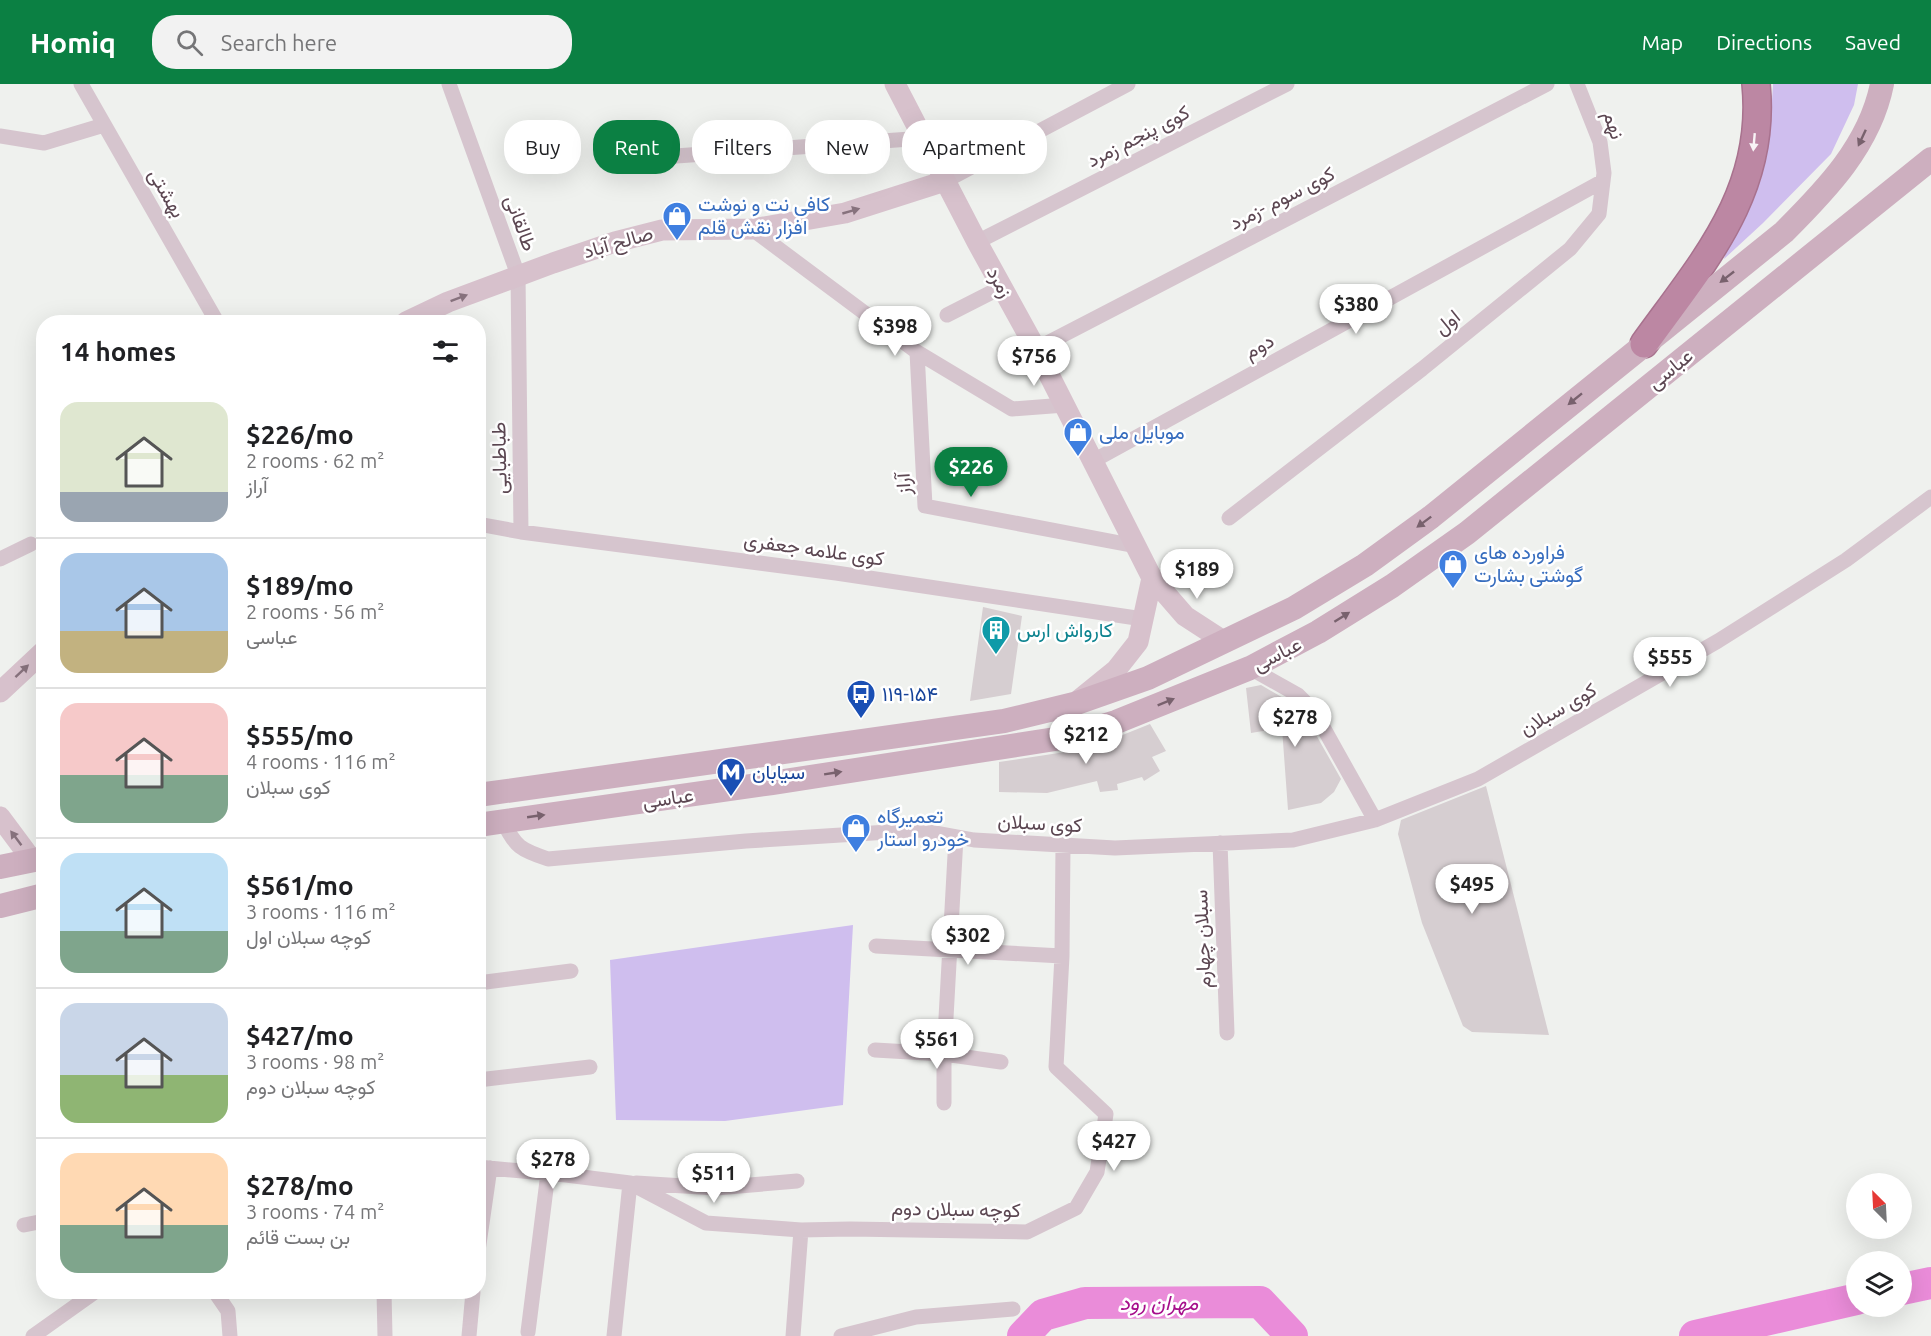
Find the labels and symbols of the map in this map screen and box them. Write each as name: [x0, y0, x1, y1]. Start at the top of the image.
street label: کوی پنجم زمرد: [1083, 100, 1194, 174]
street label: نهم: [1597, 108, 1630, 142]
one-way arrow: [1857, 130, 1866, 147]
one-way arrow: [1749, 133, 1759, 152]
street label: کوی سوم -زمرد: [1225, 161, 1339, 236]
street label: بهشتی: [143, 164, 191, 222]
street label: طالقانی: [500, 192, 542, 254]
place label: کافی نت و نوشت افزار نقش قلم: [698, 192, 830, 240]
shop icon: کافی نت و نوشت افزار نقش قلم: [661, 200, 693, 242]
one-way arrow: [842, 206, 860, 215]
street label: صالح آباد: [580, 221, 656, 265]
street label: زمرد: [981, 262, 1018, 302]
one-way arrow: [1719, 271, 1735, 284]
pin: $380: [1320, 284, 1392, 335]
one-way arrow: [450, 292, 468, 302]
street label: اول: [1429, 304, 1465, 340]
pin: $398: [859, 306, 931, 357]
street label: دوم: [1240, 328, 1279, 365]
pin: $756: [998, 336, 1070, 387]
street label: عباسى: [1642, 344, 1698, 394]
one-way arrow: [1567, 393, 1583, 406]
shop icon: موبایل ملی: [1062, 416, 1094, 458]
place label: موبایل ملی: [1099, 420, 1185, 445]
street label: طباطبایی: [486, 422, 512, 494]
pin: $226: [935, 447, 1007, 498]
street label: آراز: [890, 471, 917, 496]
one-way arrow: [1416, 516, 1432, 528]
street label: کوی علامه جعفری: [742, 527, 886, 572]
place label: فراورده های گوشتی بشارت: [1474, 540, 1583, 588]
shop icon: فراورده های گوشتی بشارت: [1437, 548, 1469, 590]
pin: $189: [1161, 549, 1233, 600]
one-way arrow: [1333, 612, 1350, 623]
building icon: کارواش ارس: [980, 614, 1012, 656]
place label: کارواش ارس: [1017, 618, 1113, 643]
street label: عباسى: [1249, 632, 1305, 676]
pin: $555: [1634, 637, 1706, 688]
one-way arrow: [14, 665, 28, 679]
street label: کوی سبلان: [1515, 677, 1601, 741]
bus stop icon: ۱۱۹-۱۵۴: [845, 678, 877, 720]
place label: ۱۱۹-۱۵۴: [882, 682, 938, 705]
one-way arrow: [1158, 697, 1176, 707]
pin: $278: [1259, 697, 1331, 748]
pin: $212: [1050, 714, 1122, 765]
metro station icon: سیابان: [715, 756, 747, 798]
place label: سیابان: [752, 760, 805, 784]
one-way arrow: [824, 769, 843, 778]
street label: عباسى: [641, 783, 695, 813]
place label: تعمیرگاه خودرو استار: [876, 804, 969, 852]
street label: کوی سبلان: [997, 809, 1083, 838]
one-way arrow: [527, 812, 546, 821]
shop icon: تعمیرگاه خودرو استار: [840, 812, 872, 854]
one-way arrow: [10, 831, 22, 847]
pin: $495: [1436, 864, 1508, 915]
street label: سبلان چهارم: [1188, 889, 1218, 989]
pin: $302: [932, 915, 1004, 966]
pin: $561: [901, 1019, 973, 1070]
pin: $427: [1078, 1121, 1150, 1172]
pin: $278: [517, 1139, 589, 1190]
pin: $511: [678, 1153, 750, 1204]
north arrow: [1846, 1173, 1912, 1239]
street label: کوچه سبلان دوم: [891, 1196, 1021, 1224]
water label: مهران رود: [1120, 1290, 1199, 1316]

